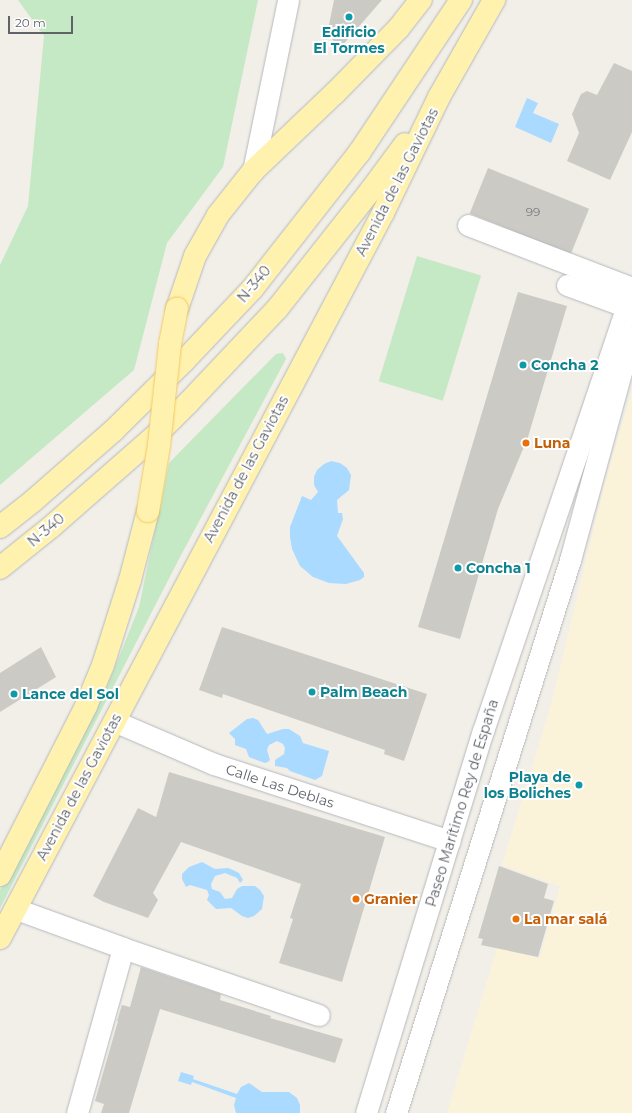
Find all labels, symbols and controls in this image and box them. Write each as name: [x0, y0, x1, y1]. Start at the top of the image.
scale bar: [10, 8, 75, 34]
marker: Edificio El Tormes: [344, 12, 354, 22]
text: 20 m: [15, 15, 46, 30]
place label: Edificio El Tormes: [313, 24, 385, 56]
street label: Avenida de las Gaviotas: [352, 105, 442, 259]
house number: 99: [526, 205, 540, 219]
street label: N-340: [234, 262, 274, 306]
place label: Concha 2: [531, 357, 599, 373]
marker: Concha 2: [518, 360, 528, 370]
street label: Avenida de las Gaviotas: [200, 393, 292, 545]
place label: Luna: [534, 435, 570, 451]
marker: Luna: [521, 438, 531, 448]
street label: N-340: [24, 510, 68, 550]
place label: Concha 1: [466, 560, 531, 576]
marker: Concha 1: [453, 563, 463, 573]
place label: Palm Beach: [320, 684, 407, 700]
place label: Lance del Sol: [22, 686, 119, 702]
marker: Palm Beach: [307, 687, 317, 697]
marker: Lance del Sol: [9, 689, 19, 699]
street label: Paseo Marítimo Rey de España: [422, 697, 502, 909]
street label: Avenida de las Gaviotas: [33, 711, 125, 863]
street label: Calle Las Deblas: [224, 761, 336, 811]
place label: Playa de los Boliches: [484, 769, 571, 802]
marker: Playa de los Boliches: [574, 780, 584, 790]
place label: Granier: [364, 891, 418, 907]
marker: Granier: [351, 894, 361, 904]
place label: La mar salá: [524, 911, 607, 927]
marker: La mar salá: [511, 914, 521, 924]

